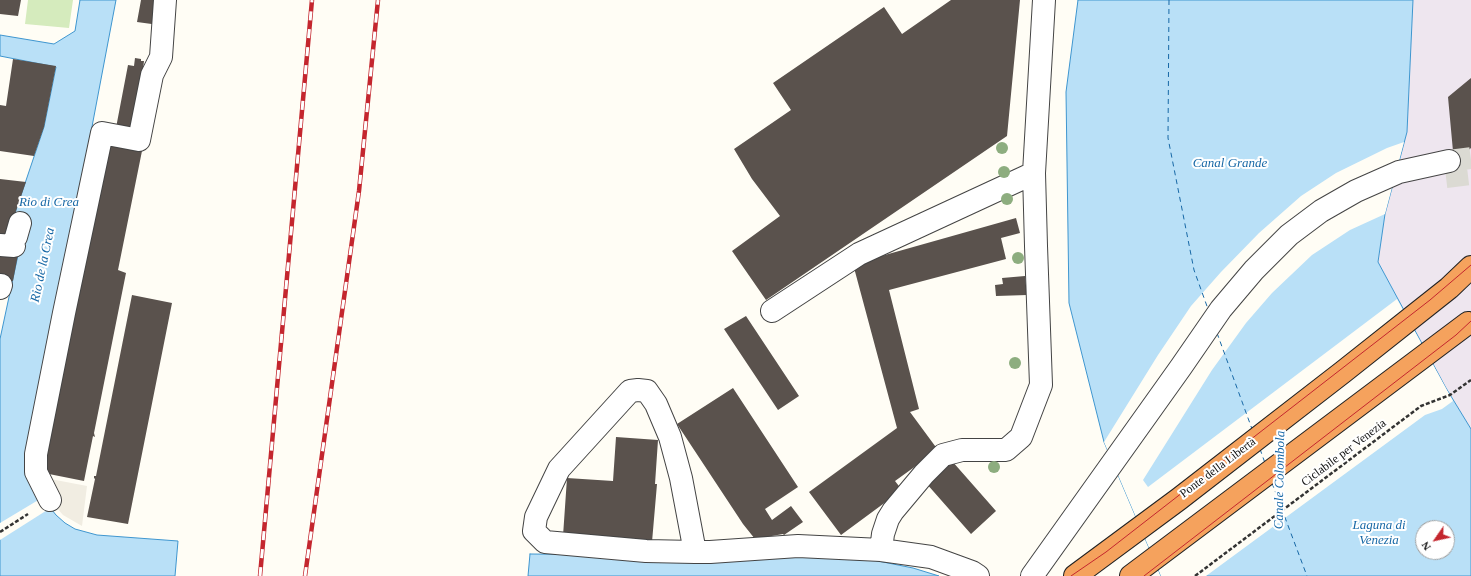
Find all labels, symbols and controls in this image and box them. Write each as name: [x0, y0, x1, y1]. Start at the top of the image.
water label: Canal Grande: [1193, 156, 1267, 172]
water label: Rio di Crea: [19, 195, 79, 211]
water label: Rio de la Crea: [28, 226, 58, 304]
street label: Ciclabile per Venezia: [1299, 416, 1389, 490]
water label: Canale Colombola: [1271, 431, 1289, 529]
street label: Ponte della Libertà: [1177, 435, 1259, 501]
water label: Laguna di Venezia: [1352, 518, 1406, 549]
north arrow: [1415, 520, 1455, 560]
text: N: [1419, 540, 1433, 553]

